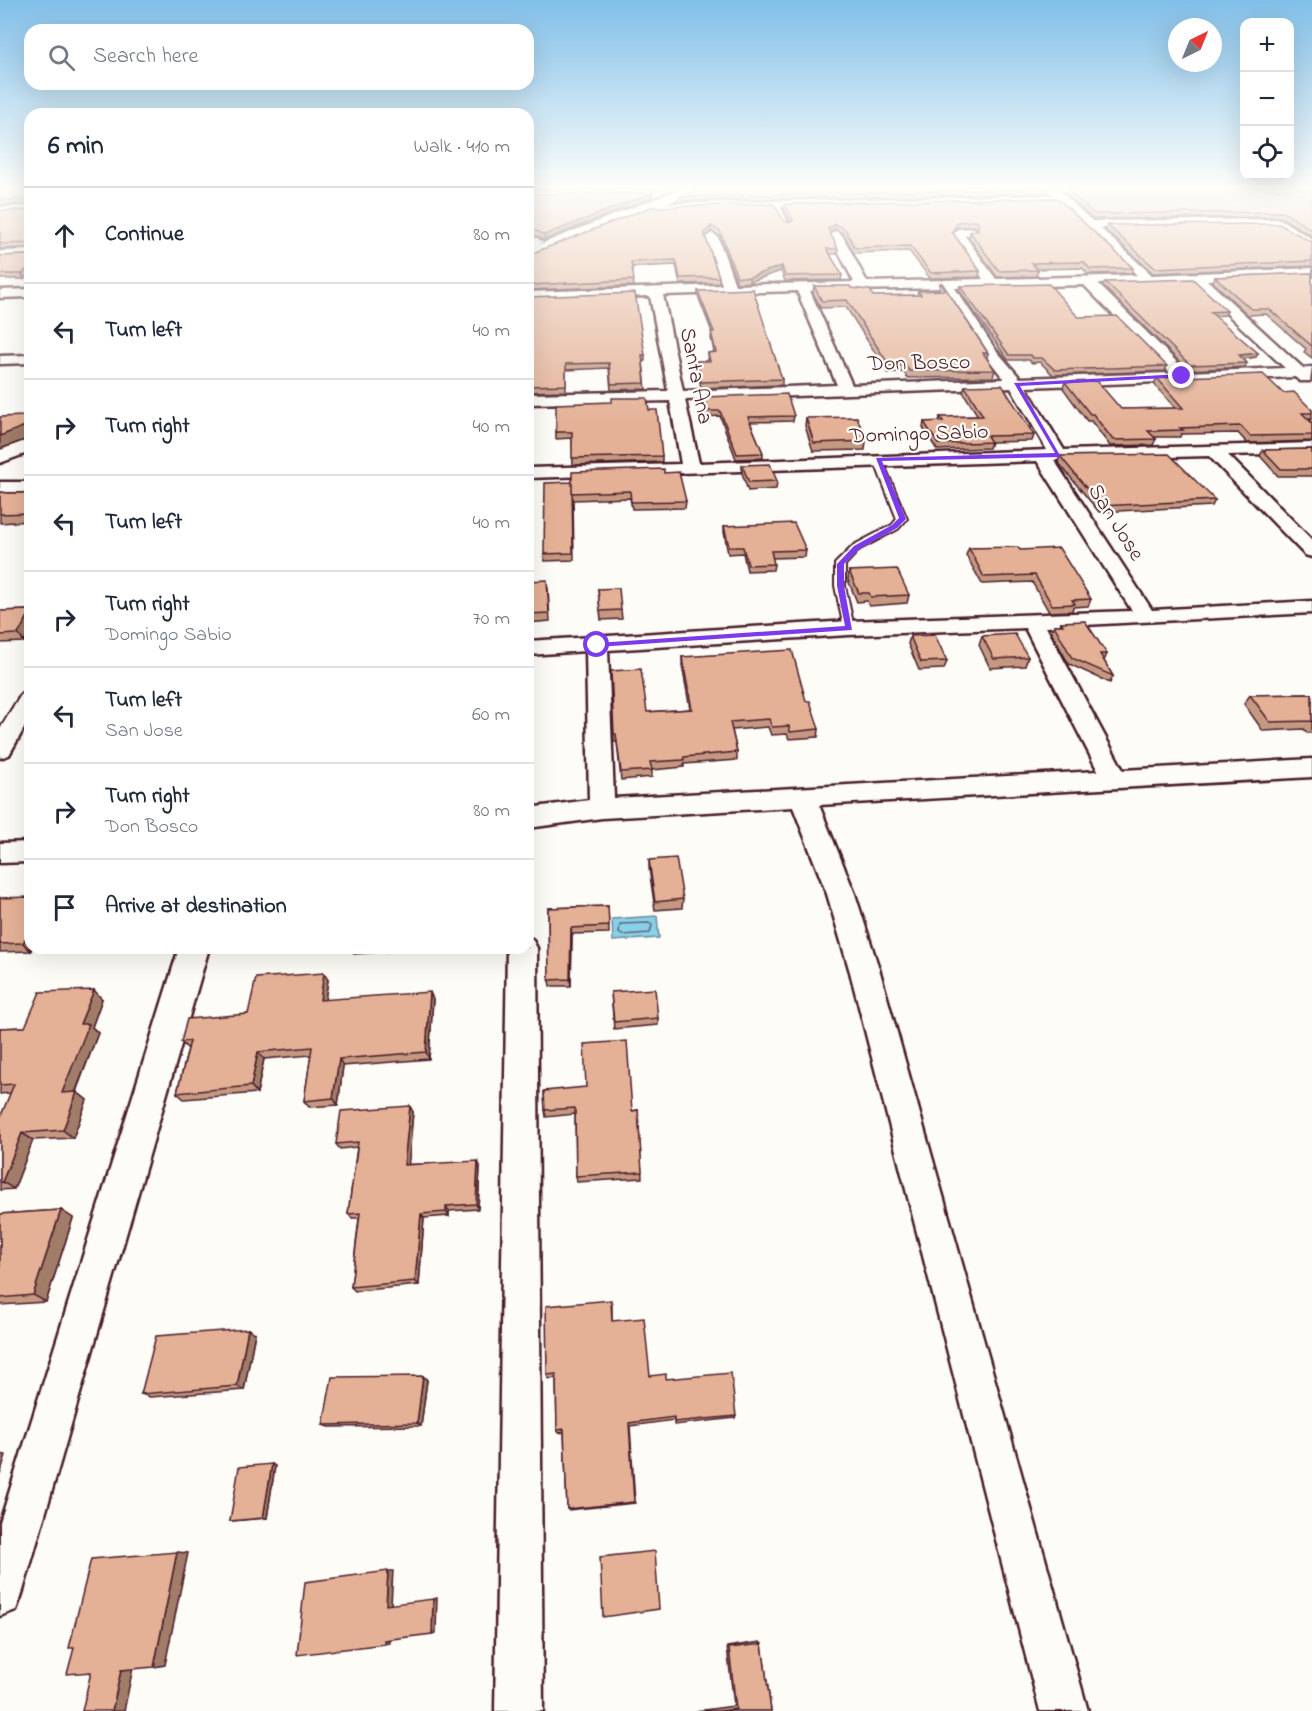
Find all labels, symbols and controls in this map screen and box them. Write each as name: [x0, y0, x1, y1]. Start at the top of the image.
north arrow: [1168, 18, 1222, 72]
map controls: [1240, 18, 1294, 180]
button: +: [1240, 18, 1294, 72]
search box: [24, 24, 534, 90]
icon: search: [45, 41, 78, 74]
text: Search here: [93, 41, 198, 73]
button: −: [1240, 72, 1294, 126]
button: locate: [1240, 126, 1294, 180]
text: 6 min: [48, 128, 104, 166]
text: Walk · 410 m: [414, 133, 510, 162]
icon: ahead: [48, 219, 81, 252]
text: Continue: [105, 219, 184, 251]
text: 80 m: [473, 221, 510, 250]
icon: left: [48, 315, 81, 348]
text: Turn left: [105, 315, 182, 347]
text: 40 m: [473, 317, 510, 346]
street label: Santa Ana: [670, 325, 720, 427]
street label: Don Bosco: [866, 347, 971, 381]
route end: [1168, 362, 1194, 388]
icon: right: [48, 411, 81, 444]
text: Turn right: [105, 411, 190, 443]
text: 40 m: [473, 413, 510, 442]
street label: Domingo Sabio: [848, 417, 989, 454]
street label: San Jose: [1079, 478, 1151, 568]
icon: left: [48, 507, 81, 540]
text: Turn left: [105, 507, 182, 539]
text: 40 m: [473, 509, 510, 538]
text: Turn right: [105, 589, 190, 621]
icon: right: [48, 603, 81, 636]
text: 70 m: [473, 605, 510, 634]
text: Domingo Sabio: [105, 621, 232, 650]
route start: [583, 631, 609, 657]
text: Turn left: [105, 685, 182, 717]
icon: left: [48, 699, 81, 732]
text: 60 m: [472, 701, 510, 730]
text: San Jose: [105, 717, 183, 746]
text: Turn right: [105, 781, 190, 813]
icon: right: [48, 795, 81, 828]
text: 80 m: [473, 797, 510, 826]
text: Don Bosco: [105, 813, 198, 842]
icon: arrive: [48, 891, 81, 924]
text: Arrive at destination: [105, 891, 287, 923]

